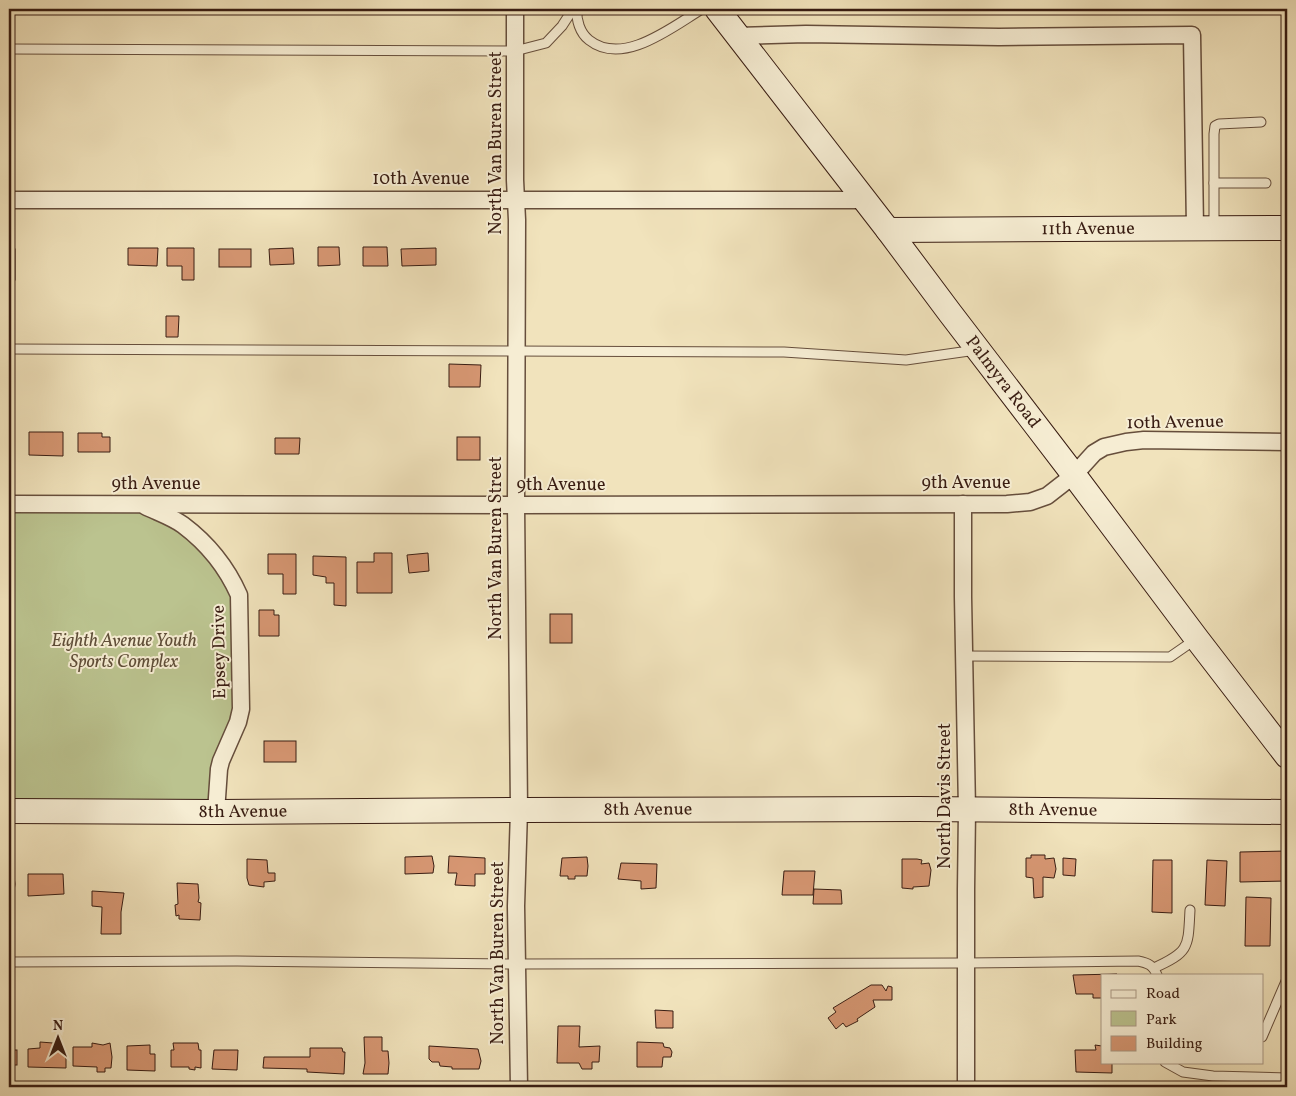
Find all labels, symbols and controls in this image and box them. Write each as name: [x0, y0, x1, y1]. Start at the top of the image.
street label: North Van Buren Street: [484, 51, 509, 235]
street label: 10th Avenue: [372, 167, 470, 192]
street label: 11th Avenue: [1041, 216, 1135, 242]
street label: Palmyra Road: [959, 331, 1046, 434]
street label: 10th Avenue: [1126, 410, 1224, 436]
street label: North Van Buren Street: [484, 456, 509, 640]
street label: 9th Avenue: [922, 471, 1010, 496]
street label: 9th Avenue: [112, 472, 200, 497]
street label: 9th Avenue: [517, 473, 605, 498]
street label: Epsey Drive: [207, 605, 233, 699]
park label: Eighth Avenue Youth Sports Complex: [51, 629, 197, 675]
street label: North Davis Street: [933, 723, 958, 869]
street label: 8th Avenue: [604, 797, 692, 822]
street label: 8th Avenue: [1009, 797, 1097, 823]
street label: 8th Avenue: [199, 799, 287, 825]
street label: North Van Buren Street: [486, 861, 511, 1045]
legend: [1101, 974, 1264, 1064]
text: Road: [1146, 984, 1180, 1005]
text: Park: [1146, 1010, 1177, 1031]
north arrow: [32, 1014, 82, 1064]
text: N: [53, 1017, 63, 1036]
text: Building: [1146, 1034, 1203, 1055]

